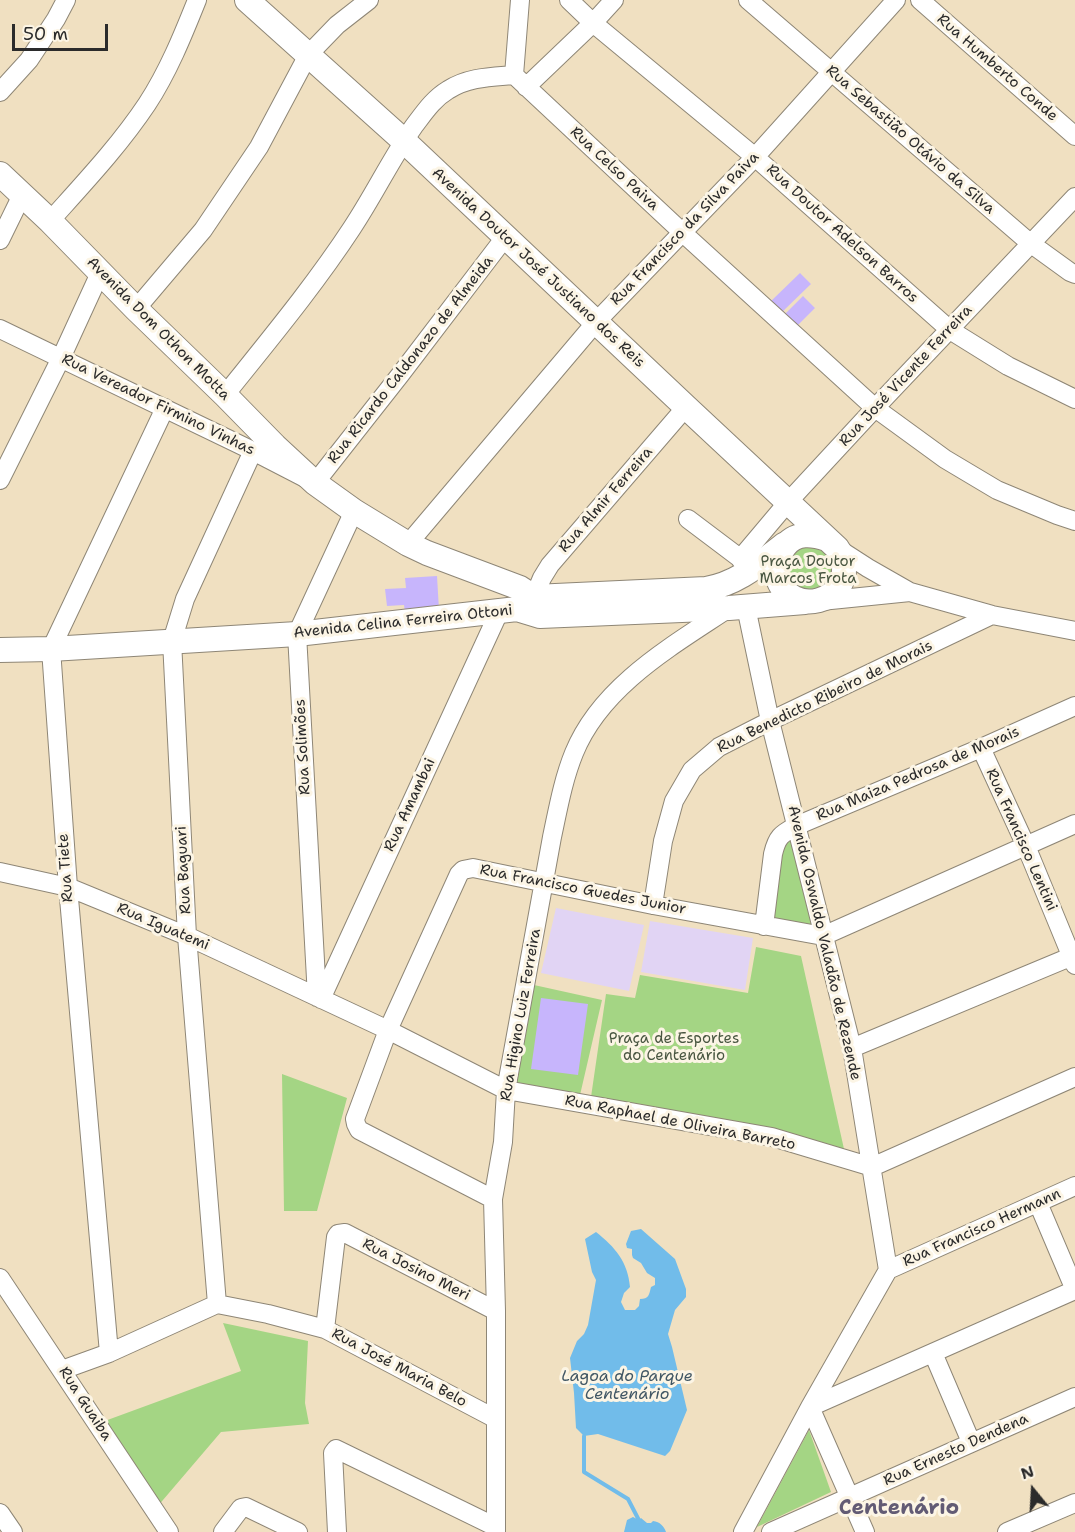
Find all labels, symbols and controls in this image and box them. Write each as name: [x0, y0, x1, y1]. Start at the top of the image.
street label: Rua Humberto Conde: [933, 11, 1061, 125]
scale bar: [15, 12, 111, 50]
text: 50 m: [23, 22, 68, 46]
street label: Rua Sebastião Otávio da Silva: [822, 62, 998, 218]
street label: Rua Celso Paiva: [566, 123, 662, 215]
street label: Rua Francisco da Silva Paiva: [607, 149, 763, 309]
street label: Rua Doutor Adelson Barros: [762, 161, 922, 307]
street label: Avenida Doutor José Justiano dos Reis: [428, 164, 648, 372]
street label: Rua Ricardo Caldonazo de Almeida: [324, 253, 498, 467]
street label: Avenida Dom Othon Motta: [83, 254, 233, 404]
street label: Rua José Vicente Ferreira: [836, 302, 976, 450]
street label: Rua Vereador Firmino Vinhas: [59, 350, 257, 460]
street label: Rua Almir Ferreira: [555, 444, 657, 556]
park label: Praça Doutor Marcos Frota: [760, 553, 856, 588]
street label: Avenida Celina Ferreira Ottoni: [293, 602, 513, 642]
street label: Rua Benedicto Ribeiro de Morais: [714, 637, 936, 757]
street label: Rua Solimões: [291, 699, 315, 795]
street label: Rua Maiza Pedrosa de Morais: [814, 723, 1022, 825]
street label: Rua Amambai: [380, 755, 440, 855]
street label: Rua Francisco Lentini: [982, 766, 1060, 914]
street label: Avenida Oswaldo Valadão de Rezende: [784, 804, 864, 1082]
street label: Rua Baguari: [173, 825, 195, 915]
street label: Rua Tiete: [55, 833, 77, 903]
street label: Rua Francisco Guedes Junior: [478, 861, 688, 919]
street label: Rua Iguatemi: [114, 899, 212, 955]
street label: Rua Higino Luiz Ferreira: [497, 927, 545, 1103]
park label: Praça de Esportes do Centenário: [609, 1030, 739, 1065]
street label: Rua Raphael de Oliveira Barreto: [563, 1092, 797, 1154]
street label: Rua Francisco Hermann: [900, 1185, 1064, 1271]
street label: Rua Josino Meri: [359, 1235, 473, 1305]
street label: Rua José Maria Belo: [328, 1325, 470, 1411]
street label: Rua Guaiba: [54, 1364, 116, 1444]
water label: Lagoa do Parque Centenário: [561, 1367, 693, 1405]
street label: Rua Ernesto Dendena: [881, 1410, 1031, 1490]
north arrow: [1003, 1460, 1063, 1520]
text: N: [1018, 1460, 1037, 1484]
district label: Centenário: [839, 1496, 959, 1522]

